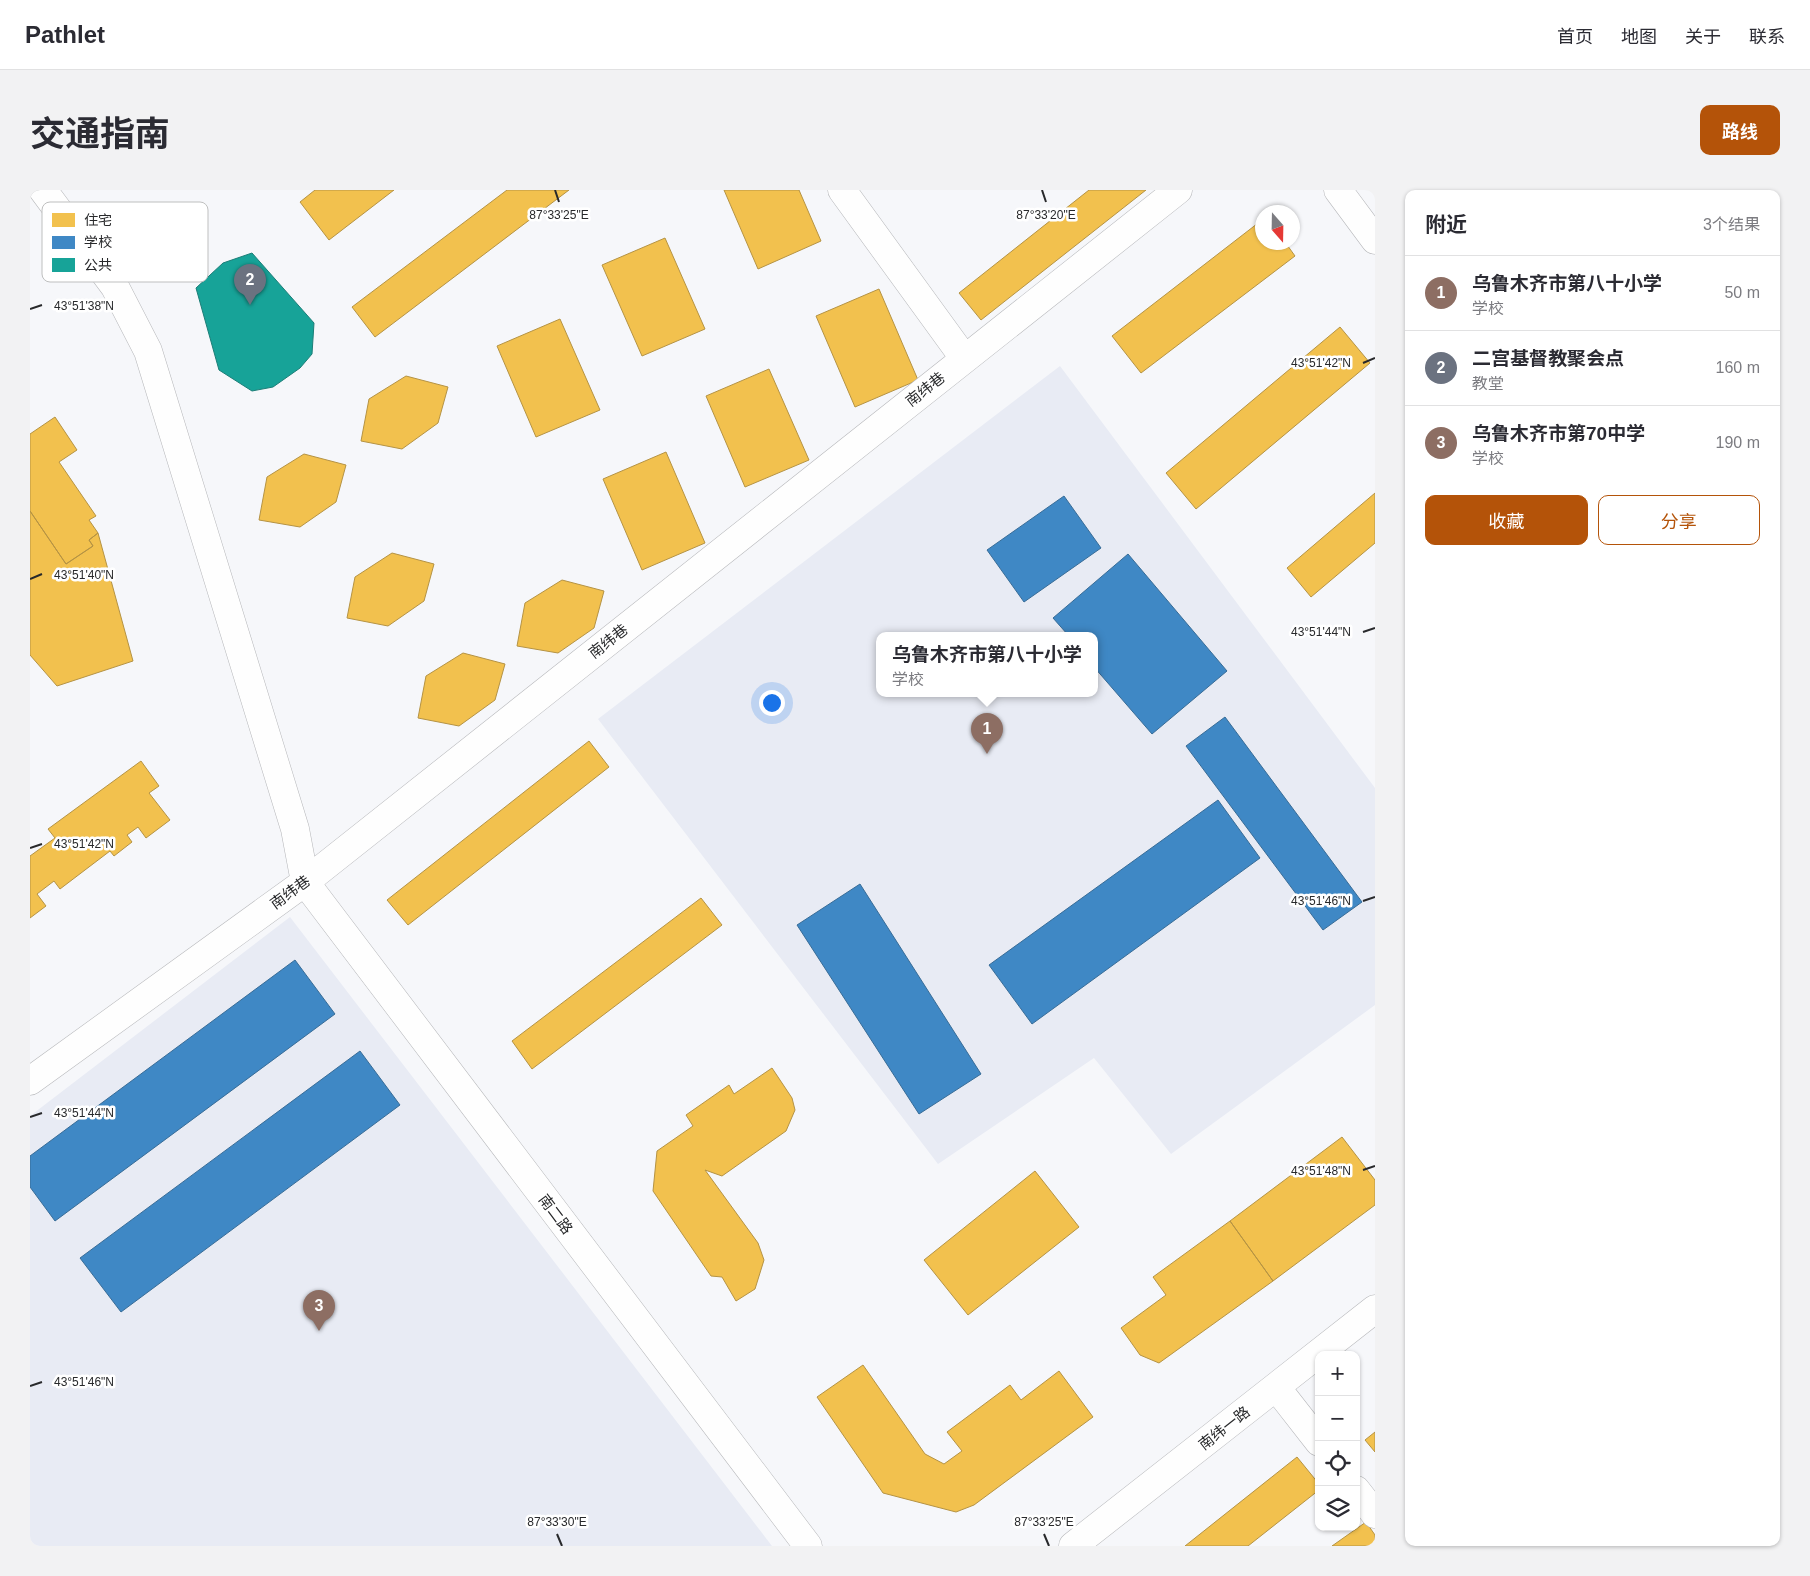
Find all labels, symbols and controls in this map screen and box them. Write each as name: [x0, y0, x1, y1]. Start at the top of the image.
text: Pathlet: [25, 21, 105, 48]
text: 首页: [1557, 27, 1593, 47]
text: 地图: [1621, 27, 1657, 47]
text: 关于: [1685, 27, 1721, 47]
text: 联系: [1749, 27, 1785, 47]
button: 路线: [1700, 105, 1780, 155]
text: 交通指南: [30, 114, 170, 153]
legend: [42, 202, 208, 282]
north arrow: [1255, 205, 1300, 250]
text: 87°33'25"E: [529, 208, 589, 222]
text: 87°33'20"E: [1016, 208, 1076, 222]
text: 住宅: [84, 212, 112, 228]
text: 附近: [1425, 213, 1467, 236]
text: 3个结果: [1703, 216, 1760, 233]
text: 学校: [84, 234, 112, 250]
text: 公共: [84, 257, 112, 273]
pin: 2: [234, 264, 266, 305]
text: 乌鲁木齐市第八十小学: [1472, 273, 1662, 294]
text: 1: [1437, 284, 1445, 301]
text: 50 m: [1724, 284, 1760, 301]
text: 43°51'38"N: [54, 299, 114, 313]
text: 学校: [1472, 300, 1504, 317]
text: 二宫基督教聚会点: [1472, 348, 1624, 369]
text: 43°51'42"N: [1291, 356, 1351, 370]
text: 2: [1437, 359, 1445, 376]
text: 160 m: [1716, 359, 1760, 376]
street label: 南纬巷: [902, 368, 948, 410]
text: 教堂: [1472, 375, 1504, 392]
text: 乌鲁木齐市第70中学: [1472, 423, 1645, 444]
text: 3: [1437, 434, 1445, 451]
text: 190 m: [1716, 434, 1760, 451]
text: 学校: [1472, 450, 1504, 467]
button: 收藏: [1425, 495, 1588, 545]
button: 分享: [1598, 495, 1760, 545]
text: 43°51'40"N: [54, 568, 114, 582]
street label: 南纬巷: [585, 620, 631, 662]
text: 43°51'44"N: [1291, 625, 1351, 639]
popup: [876, 632, 1098, 697]
text: 乌鲁木齐市第八十小学: [892, 644, 1082, 665]
text: 学校: [892, 671, 924, 688]
your location: [759, 690, 785, 716]
pin: 1: [971, 713, 1003, 754]
text: 43°51'42"N: [54, 837, 114, 851]
street label: 南纬巷: [267, 872, 313, 912]
text: 43°51'46"N: [1291, 894, 1351, 908]
text: 43°51'44"N: [54, 1106, 114, 1120]
text: 43°51'48"N: [1291, 1164, 1351, 1178]
street label: 南二路: [536, 1191, 576, 1237]
pin: 3: [303, 1290, 335, 1331]
map controls: [1315, 1351, 1360, 1531]
button: +: [1315, 1351, 1360, 1396]
text: 43°51'46"N: [54, 1375, 114, 1389]
button: −: [1315, 1396, 1360, 1441]
street label: 南纬一路: [1195, 1403, 1253, 1453]
button: locate: [1315, 1441, 1360, 1486]
button: layers: [1315, 1486, 1360, 1531]
text: 87°33'30"E: [527, 1515, 587, 1529]
text: 87°33'25"E: [1014, 1515, 1074, 1529]

